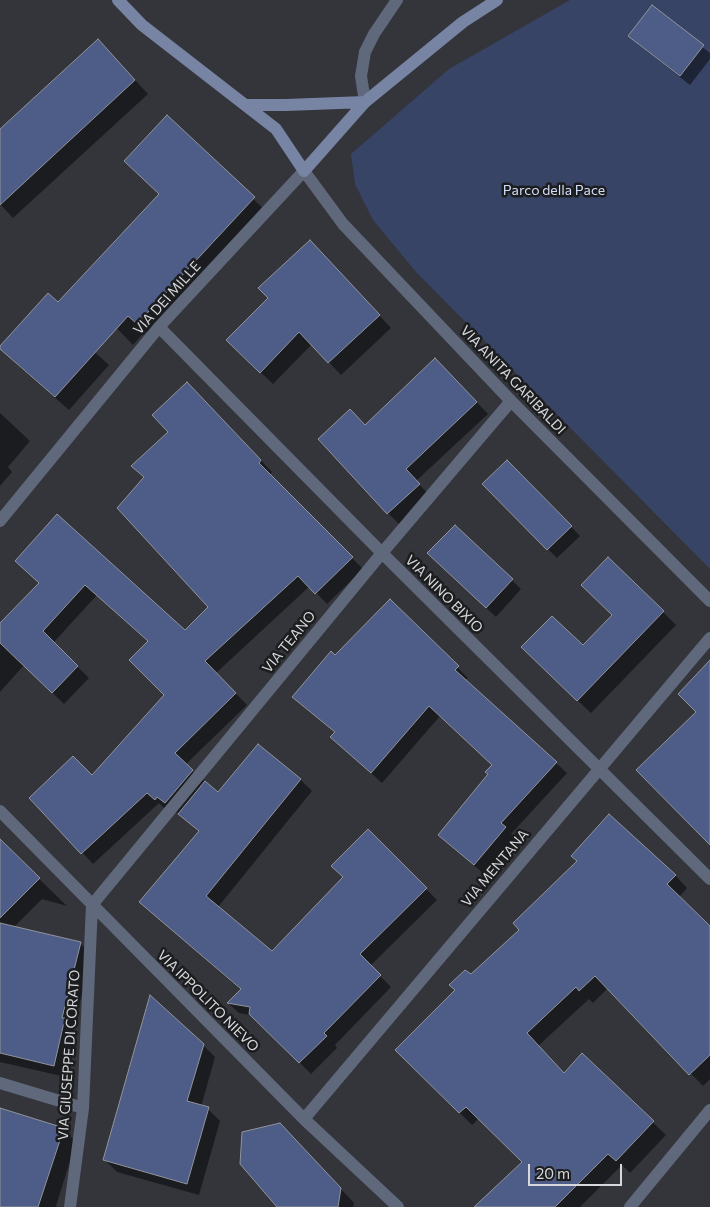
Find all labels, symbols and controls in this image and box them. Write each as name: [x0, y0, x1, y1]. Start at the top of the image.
park label: Parco della Pace: [503, 182, 605, 198]
street label: VIA DEI MILLE: [130, 258, 204, 338]
street label: VIA ANITA GARIBALDI: [457, 322, 569, 438]
street label: VIA NINO BIXIO: [402, 552, 486, 636]
street label: VIA TEANO: [259, 608, 319, 676]
street label: VIA MENTANA: [458, 826, 532, 910]
street label: VIA IPPOLITO NIEVO: [154, 947, 262, 1055]
street label: VIA GIUSEPPE DI CORATO: [55, 969, 83, 1141]
scale bar: [530, 1154, 624, 1186]
text: 20 m: [536, 1164, 570, 1182]

